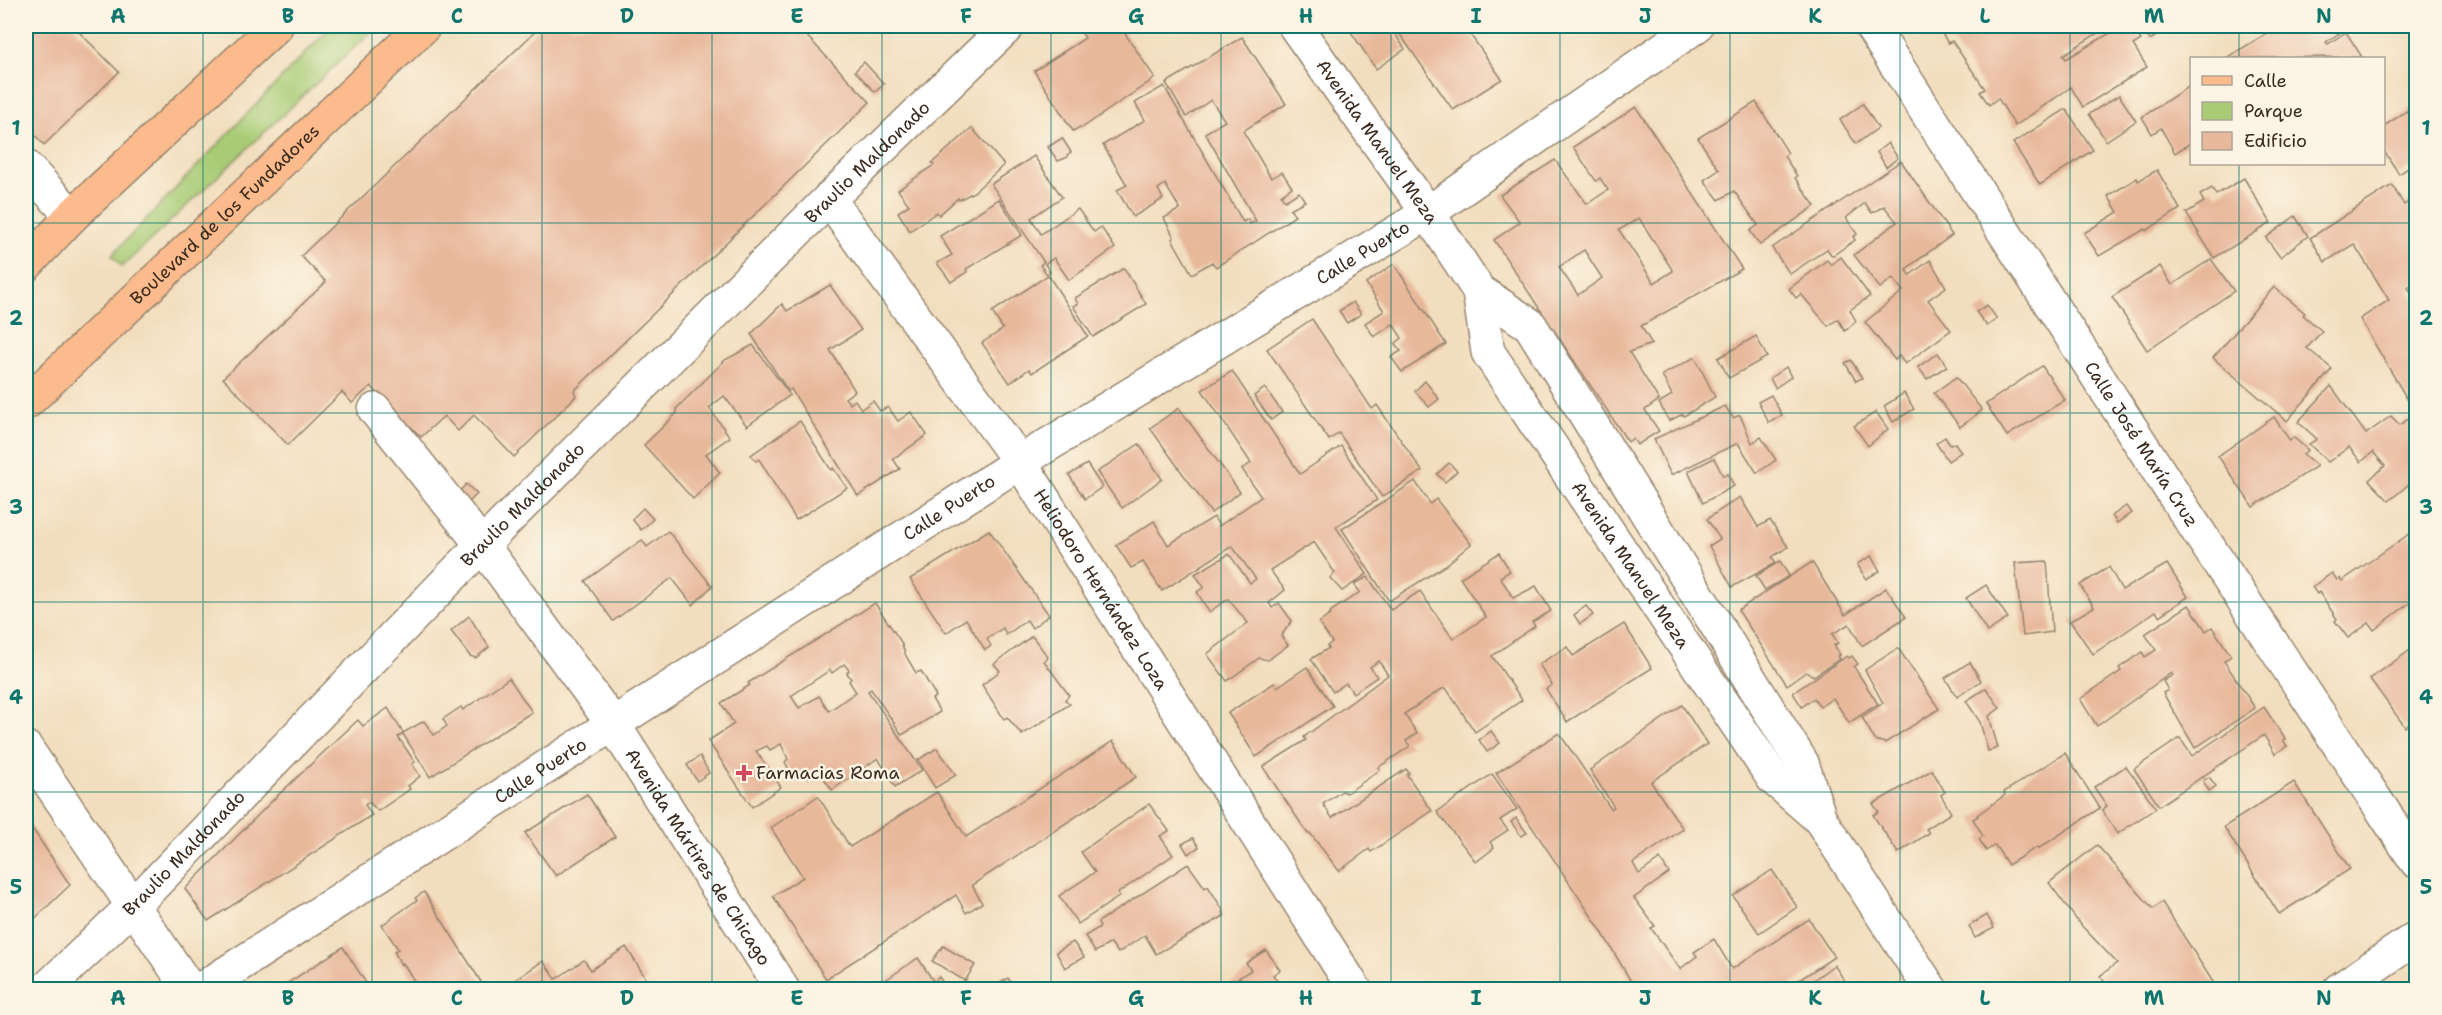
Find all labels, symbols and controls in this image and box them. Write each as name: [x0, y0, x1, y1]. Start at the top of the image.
text: A: [110, 3, 126, 29]
text: B: [282, 3, 294, 29]
text: C: [451, 3, 463, 29]
text: D: [620, 3, 634, 29]
text: E: [790, 3, 804, 29]
text: F: [960, 3, 972, 29]
text: G: [1128, 3, 1144, 29]
text: H: [1299, 3, 1313, 29]
text: I: [1470, 3, 1482, 29]
text: J: [1639, 3, 1652, 29]
text: K: [1808, 3, 1822, 29]
text: L: [1980, 3, 1991, 29]
text: M: [2144, 3, 2165, 29]
text: N: [2316, 3, 2332, 29]
street label: Avenida Manuel Meza: [1311, 55, 1444, 229]
legend: [2190, 57, 2385, 165]
text: Calle: [2244, 69, 2287, 93]
street label: Braulio Maldonado: [799, 96, 935, 229]
text: Parque: [2244, 99, 2303, 123]
text: 1: [11, 115, 21, 141]
text: 1: [2421, 115, 2431, 141]
street label: Boulevard de los Fundadores: [125, 119, 325, 310]
text: Edificio: [2244, 129, 2307, 153]
street label: Calle Puerto: [1312, 215, 1414, 290]
text: 2: [9, 305, 23, 331]
text: 2: [2419, 305, 2433, 331]
street label: Calle José María Cruz: [2079, 357, 2204, 532]
street label: Braulio Maldonado: [455, 437, 590, 572]
street label: Calle Puerto: [898, 469, 1000, 546]
street label: Avenida Manuel Meza: [1566, 477, 1695, 653]
street label: Heliodoro Hernández Loza: [1028, 484, 1174, 695]
text: 3: [9, 494, 23, 520]
text: 3: [2419, 494, 2433, 520]
text: 4: [9, 684, 23, 710]
text: 4: [2419, 684, 2433, 710]
street label: Calle Puerto: [490, 732, 591, 809]
street label: Avenida Mártires de Chicago: [620, 744, 776, 970]
place label: Farmacias Roma: [756, 761, 900, 785]
marker: Farmacias Roma: [737, 766, 751, 780]
street label: Braulio Maldonado: [118, 785, 250, 921]
text: 5: [10, 874, 22, 900]
text: 5: [2420, 874, 2432, 900]
text: A: [110, 985, 126, 1011]
text: B: [282, 985, 294, 1011]
text: C: [451, 985, 463, 1011]
text: D: [620, 985, 634, 1011]
text: E: [790, 985, 804, 1011]
text: F: [960, 985, 972, 1011]
text: G: [1128, 985, 1144, 1011]
text: H: [1299, 985, 1313, 1011]
text: I: [1470, 985, 1482, 1011]
text: J: [1639, 985, 1652, 1011]
text: K: [1808, 985, 1822, 1011]
text: L: [1980, 985, 1991, 1011]
text: M: [2144, 985, 2165, 1011]
text: N: [2316, 985, 2332, 1011]

